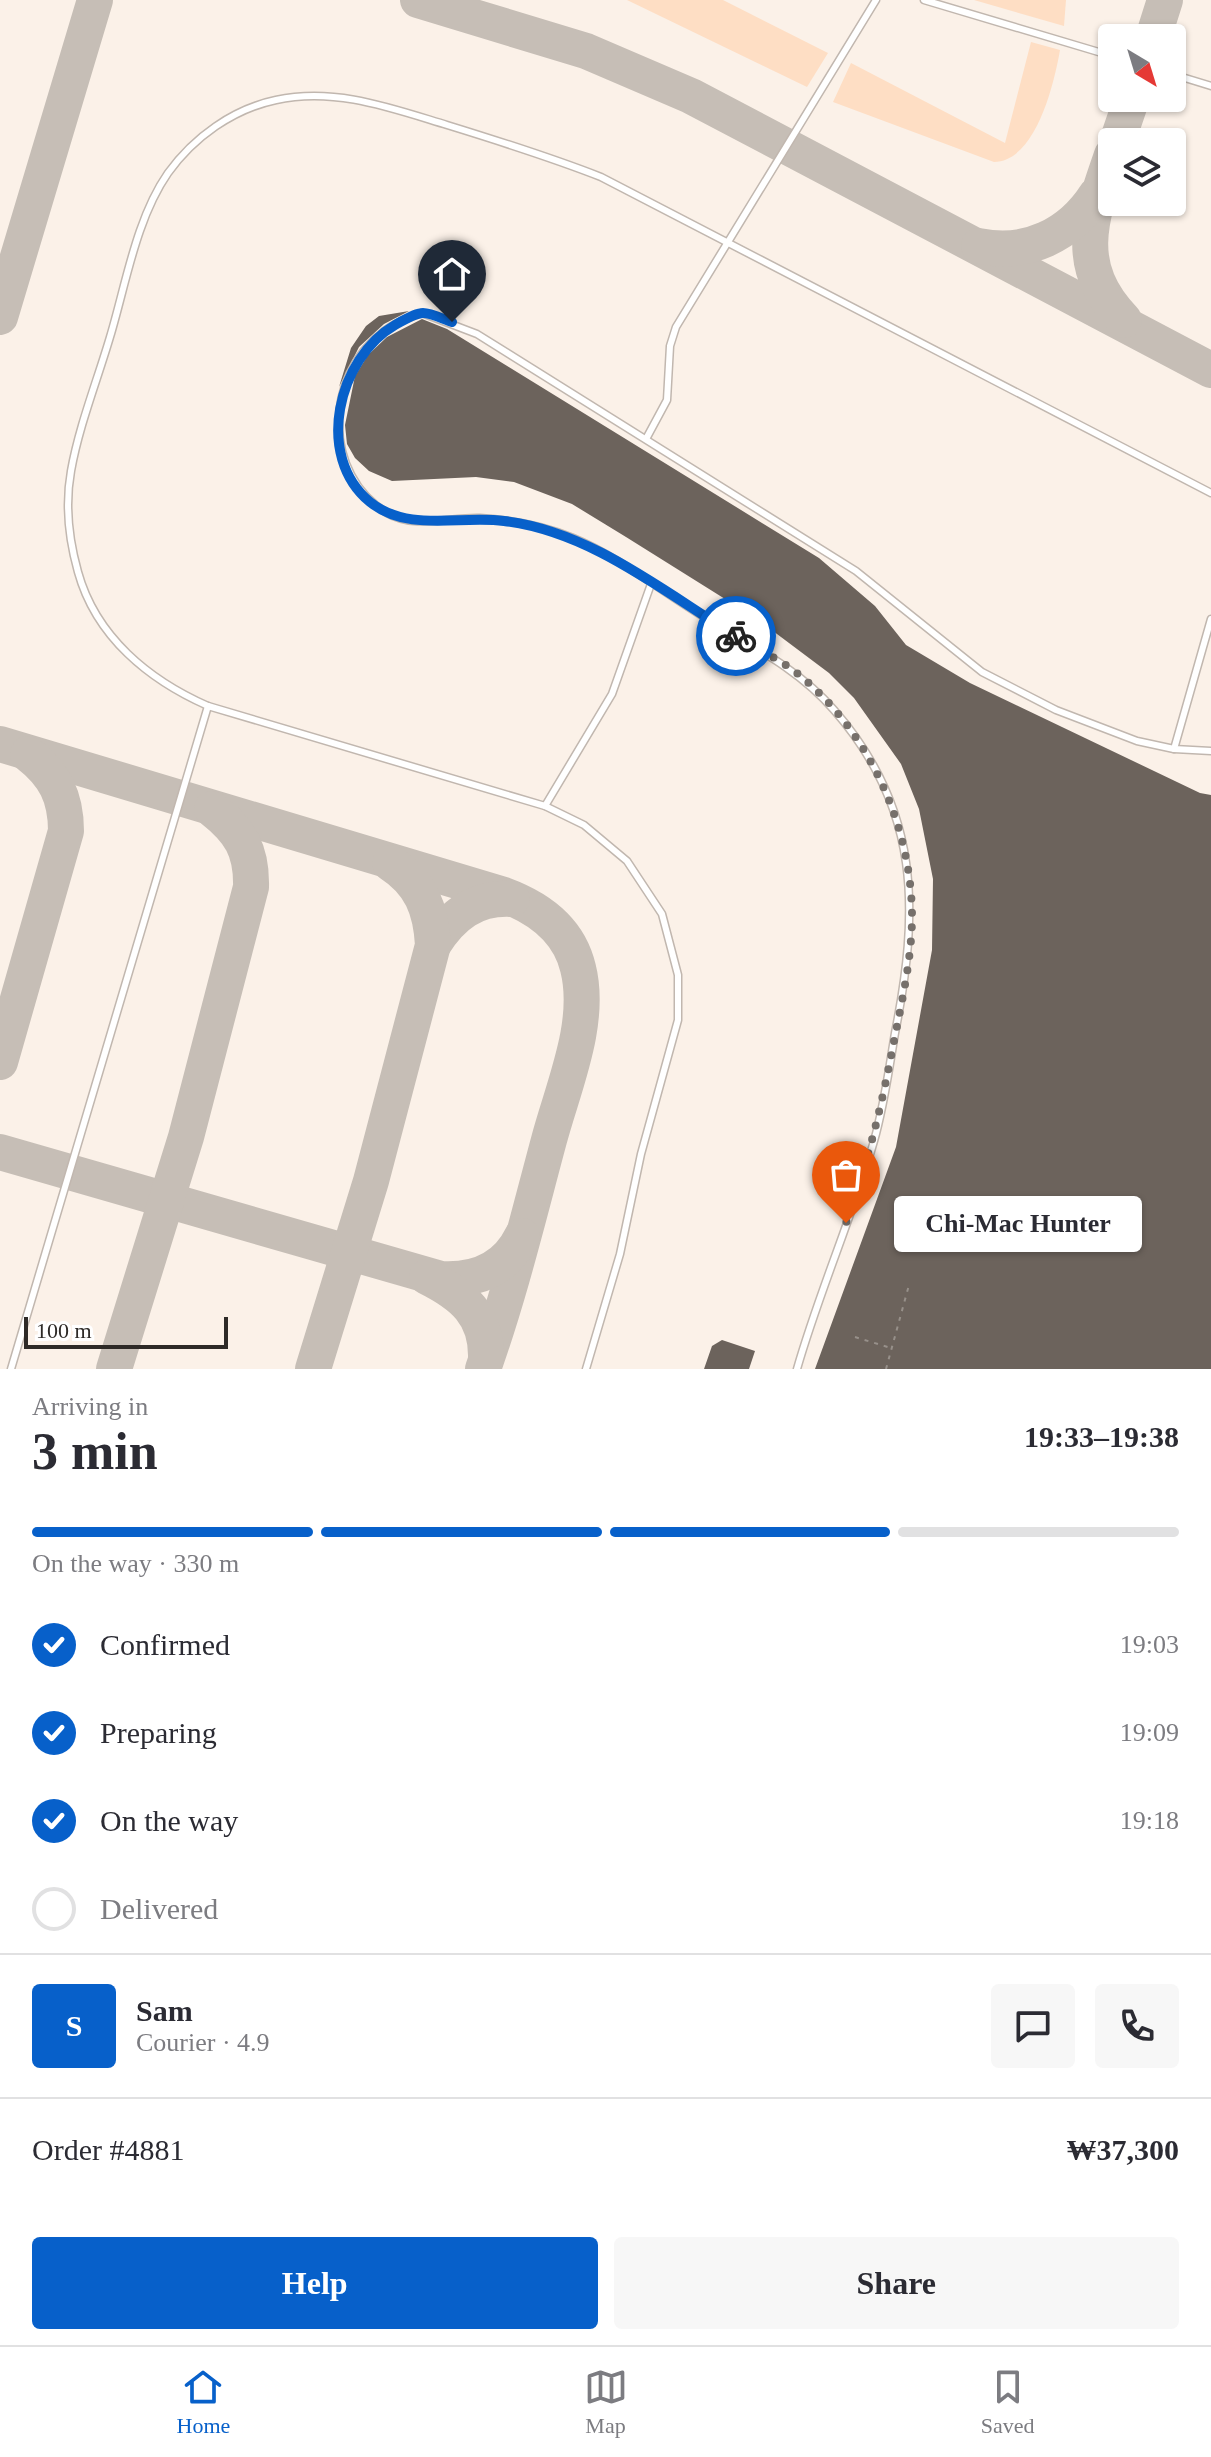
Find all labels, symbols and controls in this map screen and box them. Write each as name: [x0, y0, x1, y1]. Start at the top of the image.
north arrow: [1098, 24, 1186, 112]
map controls: [1098, 24, 1186, 216]
button: layers: [1098, 128, 1186, 216]
pin: [418, 240, 486, 322]
icon: home: [430, 252, 474, 296]
courier: [696, 596, 776, 676]
icon: bike: [714, 614, 758, 658]
pin: [812, 1141, 880, 1223]
icon: bag: [824, 1153, 868, 1197]
callout: Chi-Mac Hunter: [894, 1195, 1142, 1251]
text: Chi-Mac Hunter: [925, 1209, 1111, 1238]
scale bar: [24, 1313, 228, 1349]
text: 100 m: [36, 1318, 92, 1343]
text: Arriving in: [32, 1392, 148, 1421]
text: 19:33–19:38: [1024, 1420, 1179, 1453]
text: 3 min: [32, 1423, 158, 1480]
text: On the way · 330 m: [32, 1549, 239, 1578]
icon: check: [32, 1623, 76, 1667]
text: Confirmed: [100, 1628, 230, 1661]
text: 19:03: [1120, 1630, 1179, 1659]
icon: check: [32, 1711, 76, 1755]
text: Preparing: [100, 1716, 217, 1749]
text: 19:09: [1120, 1718, 1179, 1747]
icon: check: [32, 1799, 76, 1843]
text: On the way: [100, 1804, 238, 1837]
text: 19:18: [1120, 1806, 1179, 1835]
text: Delivered: [100, 1892, 218, 1925]
button: chat: [991, 1984, 1075, 2068]
button: phone: [1095, 1984, 1179, 2068]
text: Sam: [136, 1994, 193, 2027]
text: S: [66, 2009, 82, 2042]
text: Courier · 4.9: [136, 2028, 270, 2057]
text: Order #4881: [32, 2133, 184, 2166]
text: ₩37,300: [1067, 2133, 1179, 2166]
button: Help: [32, 2237, 598, 2329]
button: Share: [614, 2237, 1179, 2329]
tab: Home: [177, 2365, 230, 2439]
tab: Map: [584, 2365, 628, 2439]
tab: Saved: [981, 2365, 1034, 2439]

